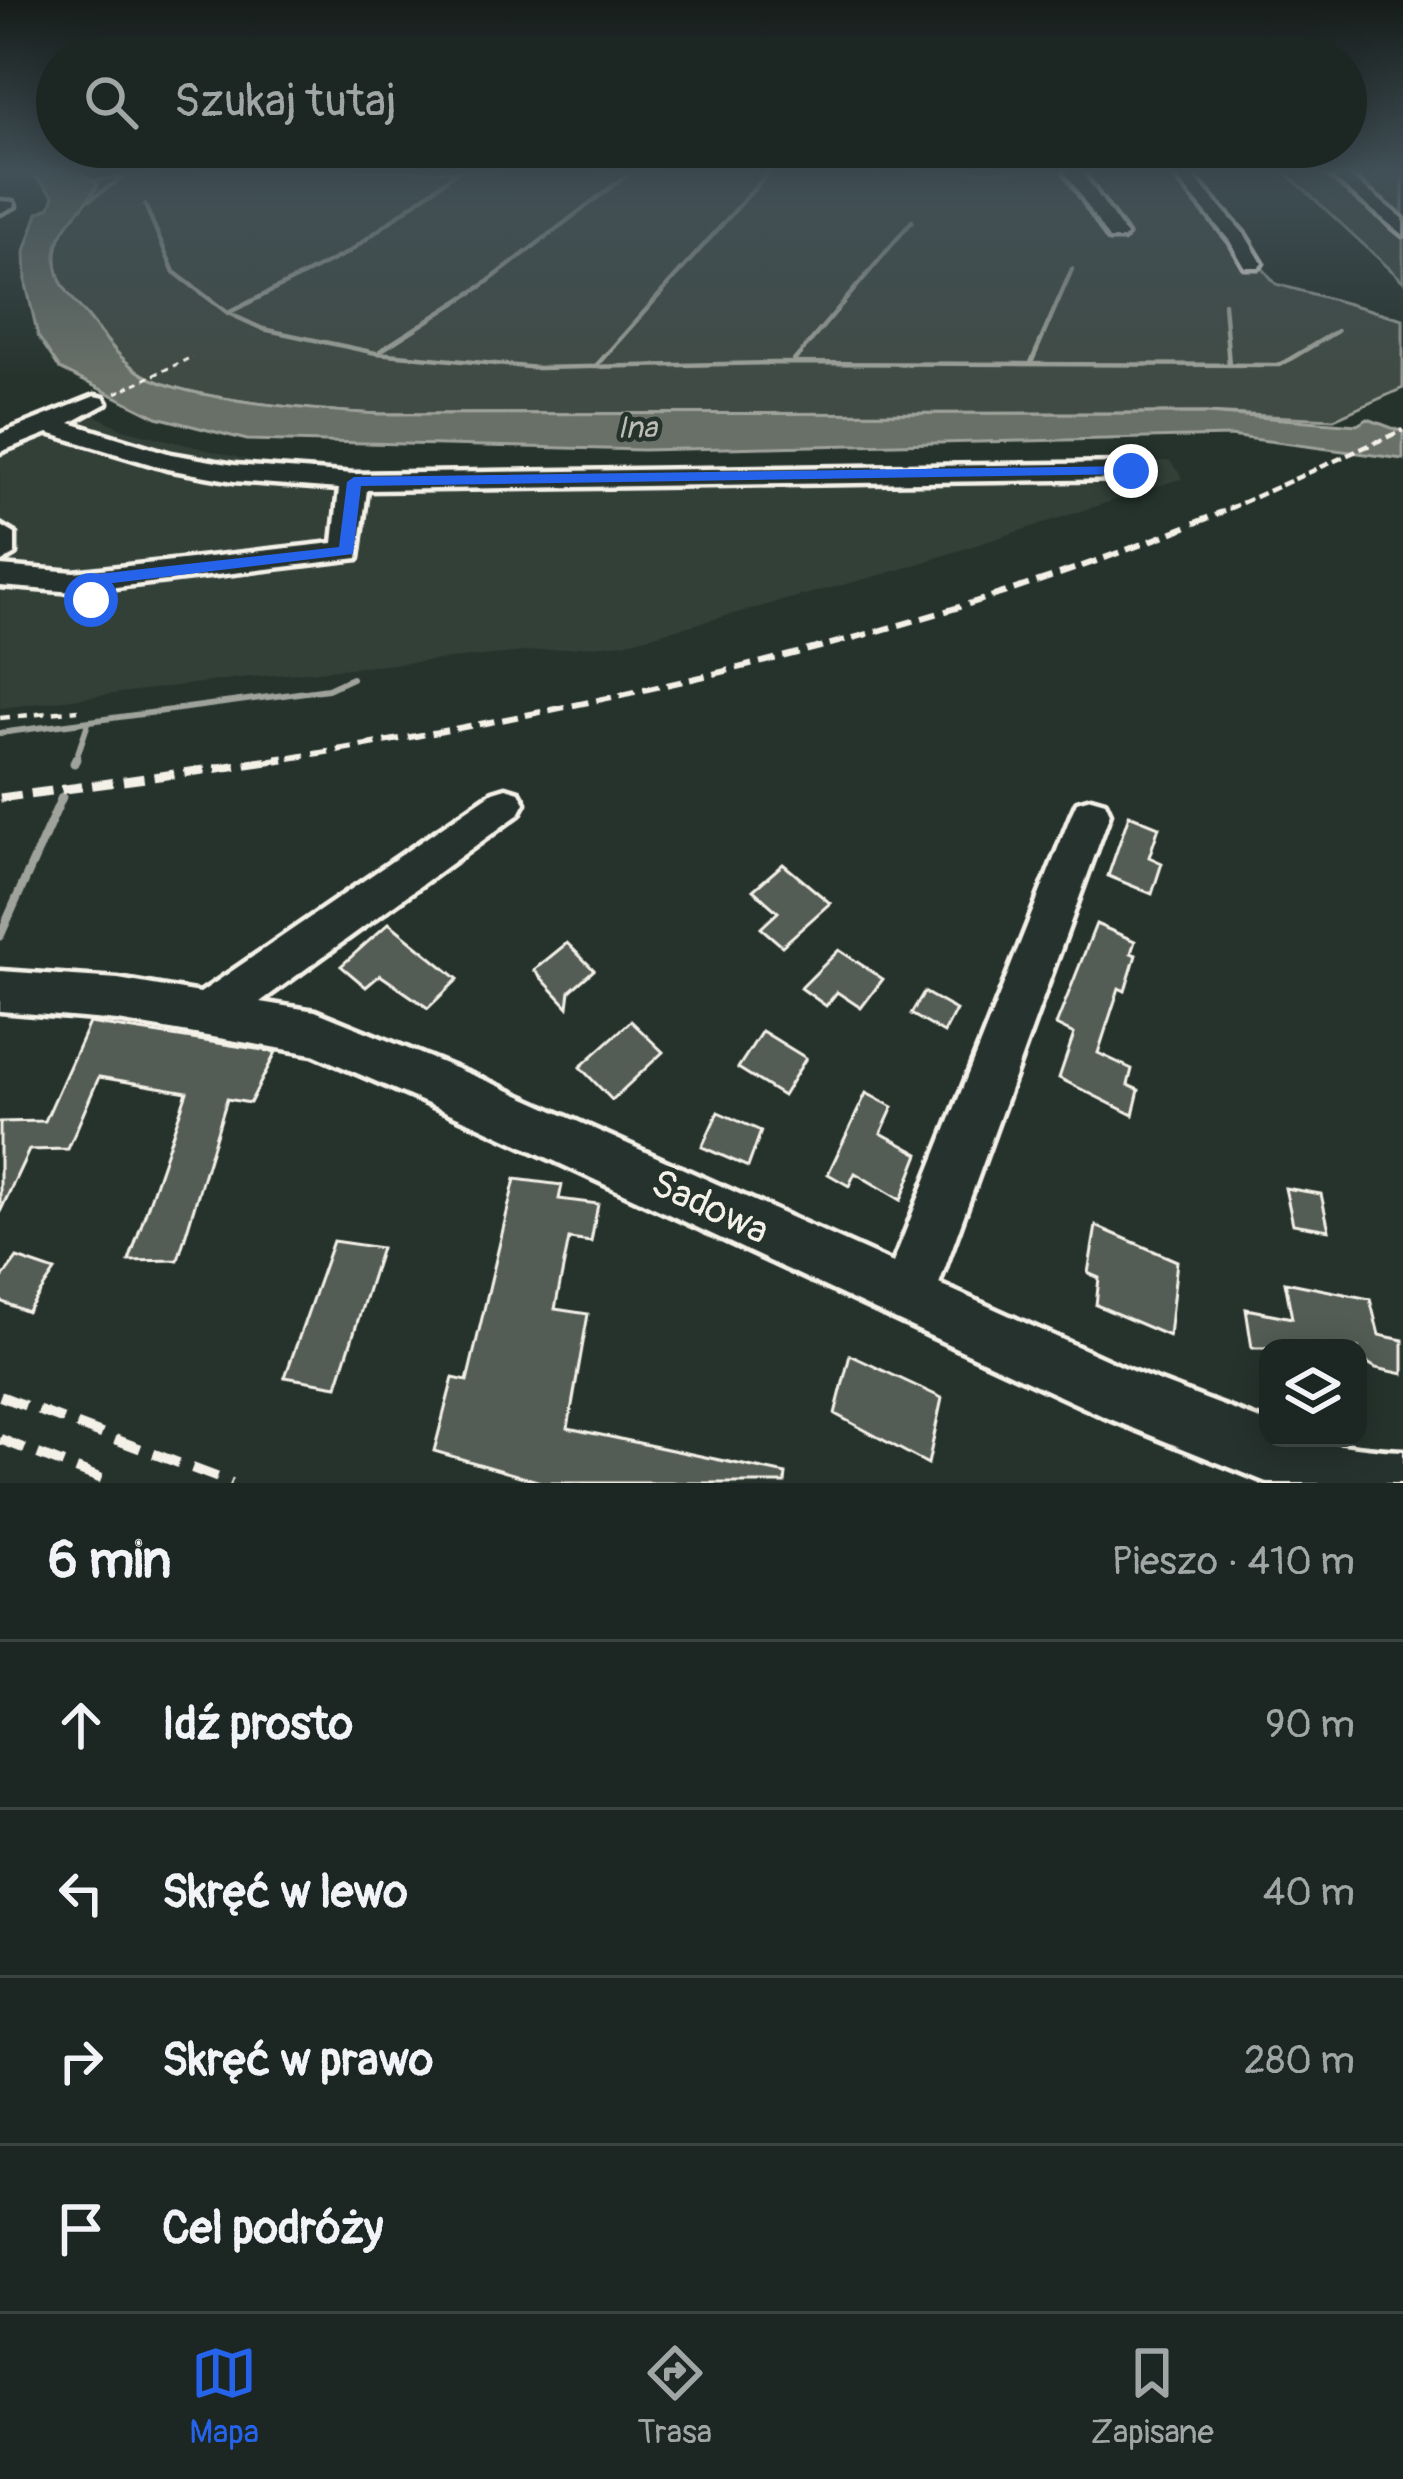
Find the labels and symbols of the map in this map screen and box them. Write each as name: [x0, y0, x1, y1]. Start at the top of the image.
water label: Ina: [617, 409, 659, 447]
route end: [1104, 444, 1158, 498]
route start: [64, 573, 118, 627]
street label: Sadowa: [643, 1159, 777, 1255]

